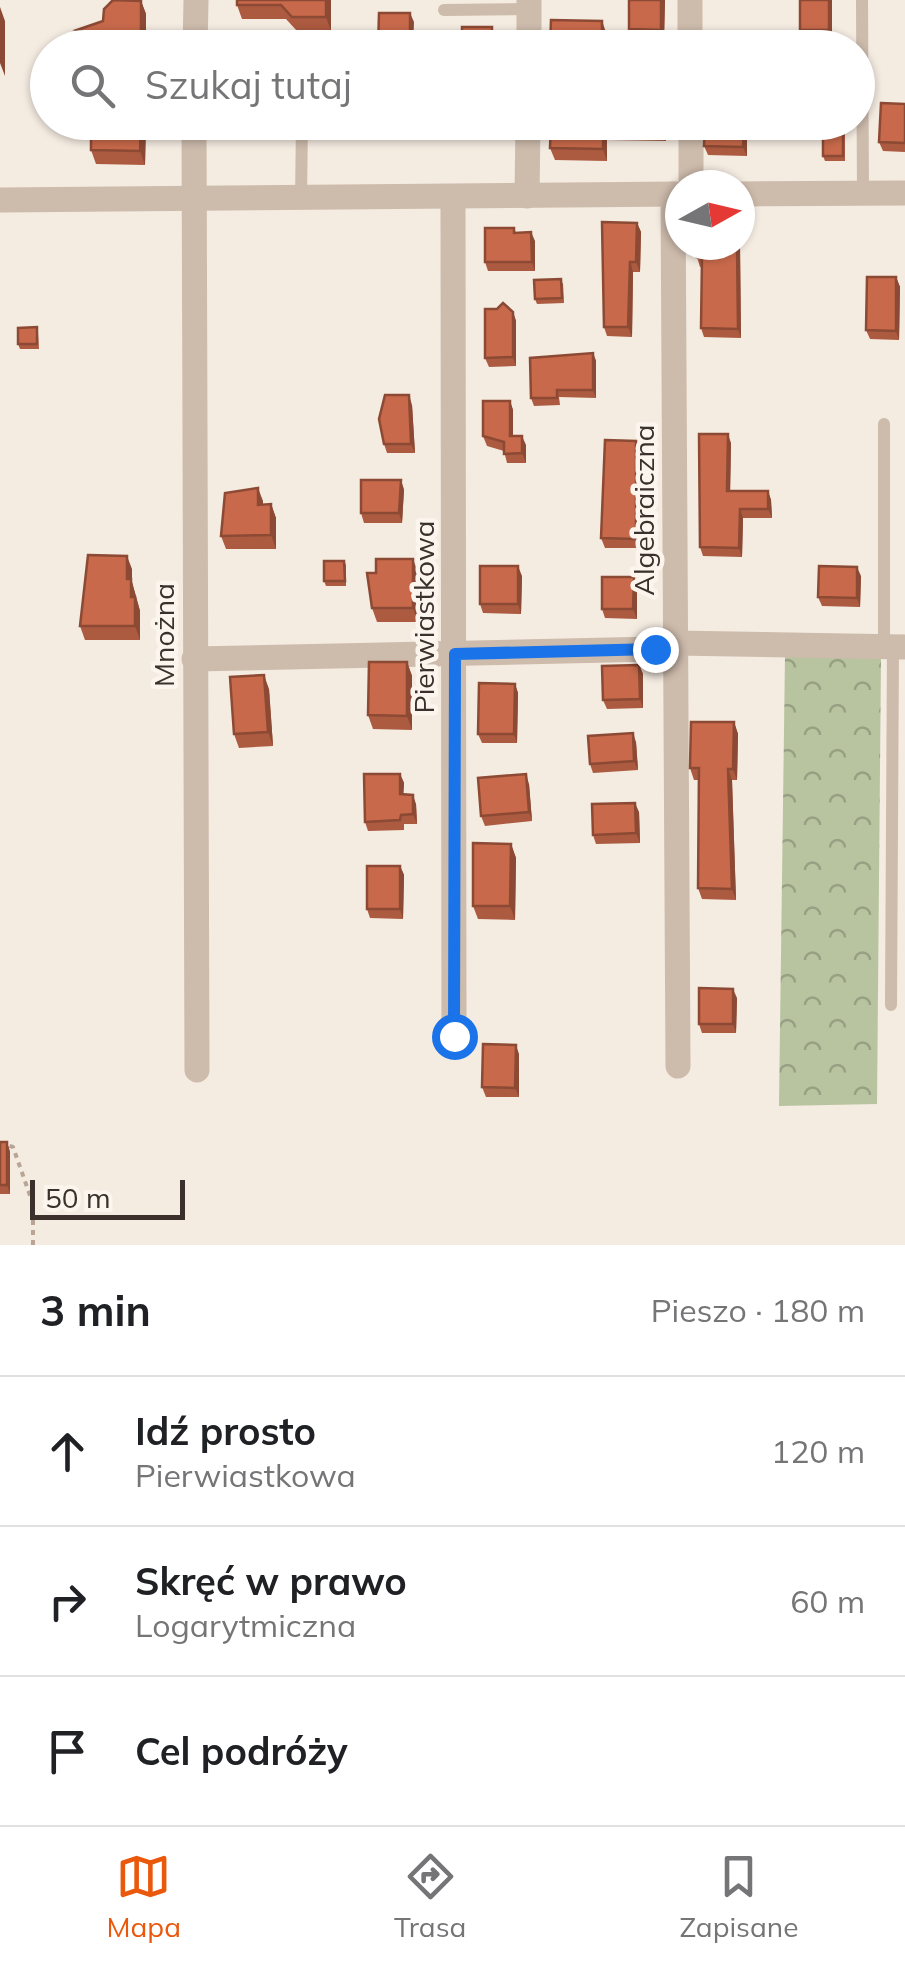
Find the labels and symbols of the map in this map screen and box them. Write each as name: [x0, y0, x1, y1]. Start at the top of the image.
north arrow: [665, 170, 755, 260]
street label: Algebraiczna: [626, 424, 661, 596]
street label: Pierwiastkowa: [406, 520, 441, 714]
street label: Mnożna: [146, 583, 181, 687]
route end: [633, 627, 679, 673]
route start: [432, 1014, 478, 1060]
scale bar: [30, 1175, 185, 1220]

